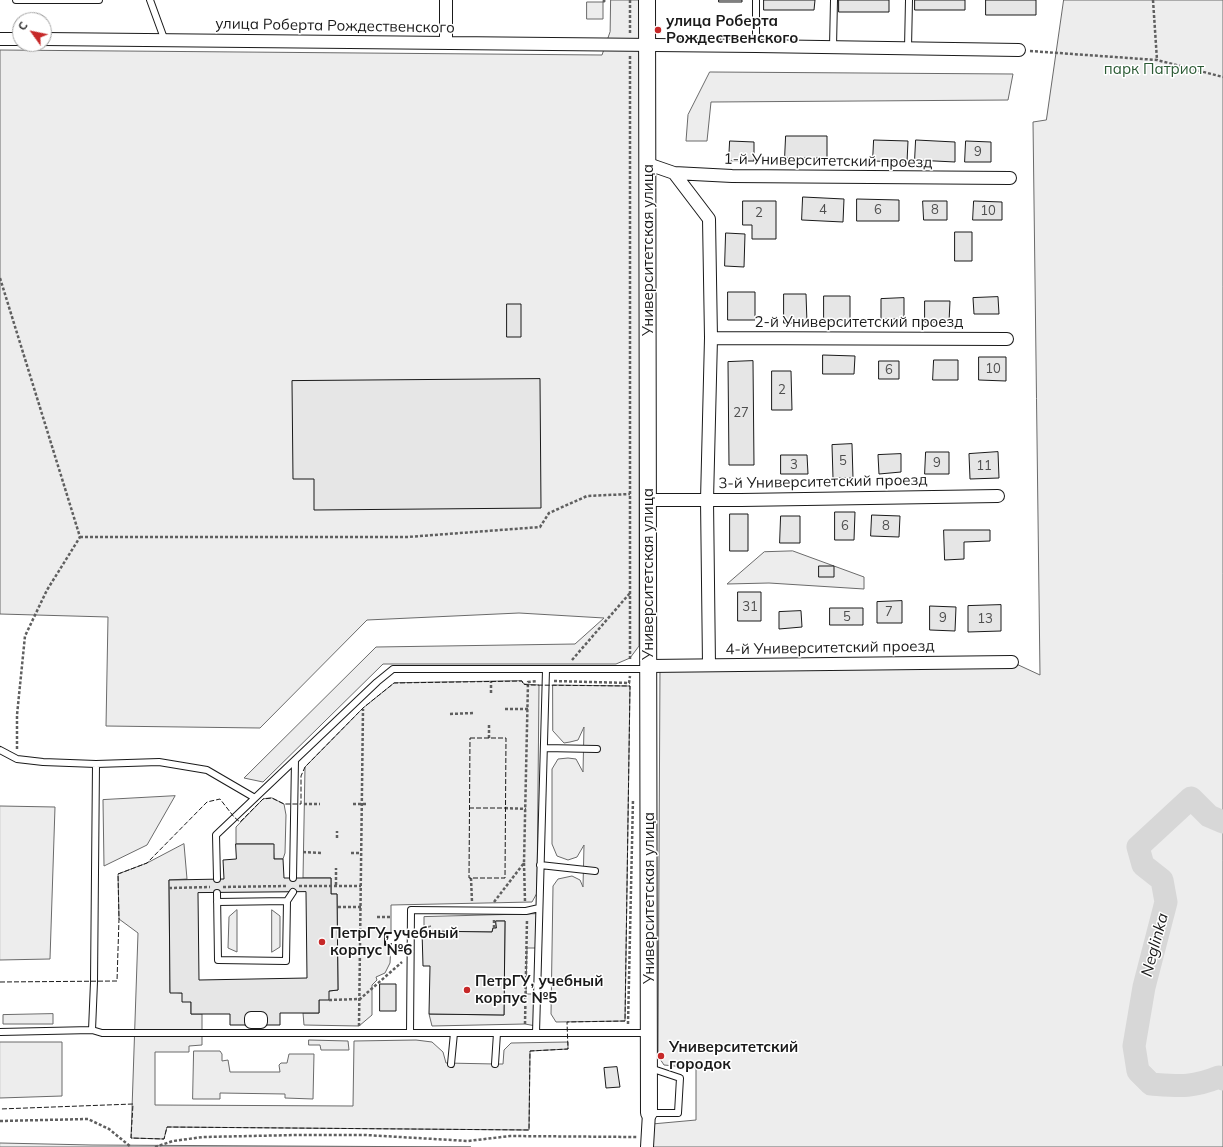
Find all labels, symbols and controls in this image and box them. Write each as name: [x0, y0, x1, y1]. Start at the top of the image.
north arrow: [12, 12, 52, 52]
place label: улица Роберта Рождественского: [666, 12, 798, 47]
street label: улица Роберта Рождественского: [215, 15, 455, 37]
text: С: [15, 19, 31, 33]
marker: улица Роберта Рождественского: [653, 25, 663, 35]
park label: парк Патриот: [1104, 60, 1204, 78]
house number: 9: [974, 144, 982, 160]
street label: 1-й Университетский проезд: [723, 150, 933, 172]
street label: Университетская улица: [639, 164, 657, 336]
house number: 4: [819, 202, 827, 218]
house number: 6: [874, 202, 882, 218]
house number: 8: [931, 202, 939, 218]
house number: 10: [980, 203, 996, 219]
house number: 2: [755, 205, 763, 221]
street label: 2-й Университетский проезд: [755, 313, 963, 331]
house number: 10: [985, 361, 1001, 377]
house number: 6: [885, 362, 893, 378]
house number: 2: [778, 382, 786, 398]
house number: 27: [733, 405, 749, 421]
house number: 5: [839, 453, 847, 469]
house number: 9: [933, 455, 941, 471]
house number: 3: [790, 457, 798, 473]
house number: 11: [976, 458, 992, 474]
street label: 3-й Университетский проезд: [718, 471, 928, 493]
street label: Университетская улица: [639, 488, 657, 660]
house number: 6: [841, 518, 849, 534]
house number: 8: [882, 518, 890, 534]
house number: 31: [742, 599, 758, 615]
house number: 7: [885, 604, 893, 620]
house number: 5: [843, 609, 851, 625]
house number: 9: [939, 610, 947, 626]
house number: 13: [977, 611, 993, 627]
street label: 4-й Университетский проезд: [725, 637, 935, 659]
street label: Университетская улица: [640, 812, 658, 984]
water label: Neglinka: [1137, 911, 1173, 979]
place label: ПетрГУ, учебный корпус №6: [330, 924, 458, 959]
marker: ПетрГУ, учебный корпус №6: [317, 937, 327, 947]
place label: ПетрГУ, учебный корпус №5: [475, 972, 603, 1007]
marker: ПетрГУ, учебный корпус №5: [462, 985, 472, 995]
place label: Университетский городок: [669, 1038, 798, 1073]
marker: Университетский городок: [656, 1051, 666, 1061]

